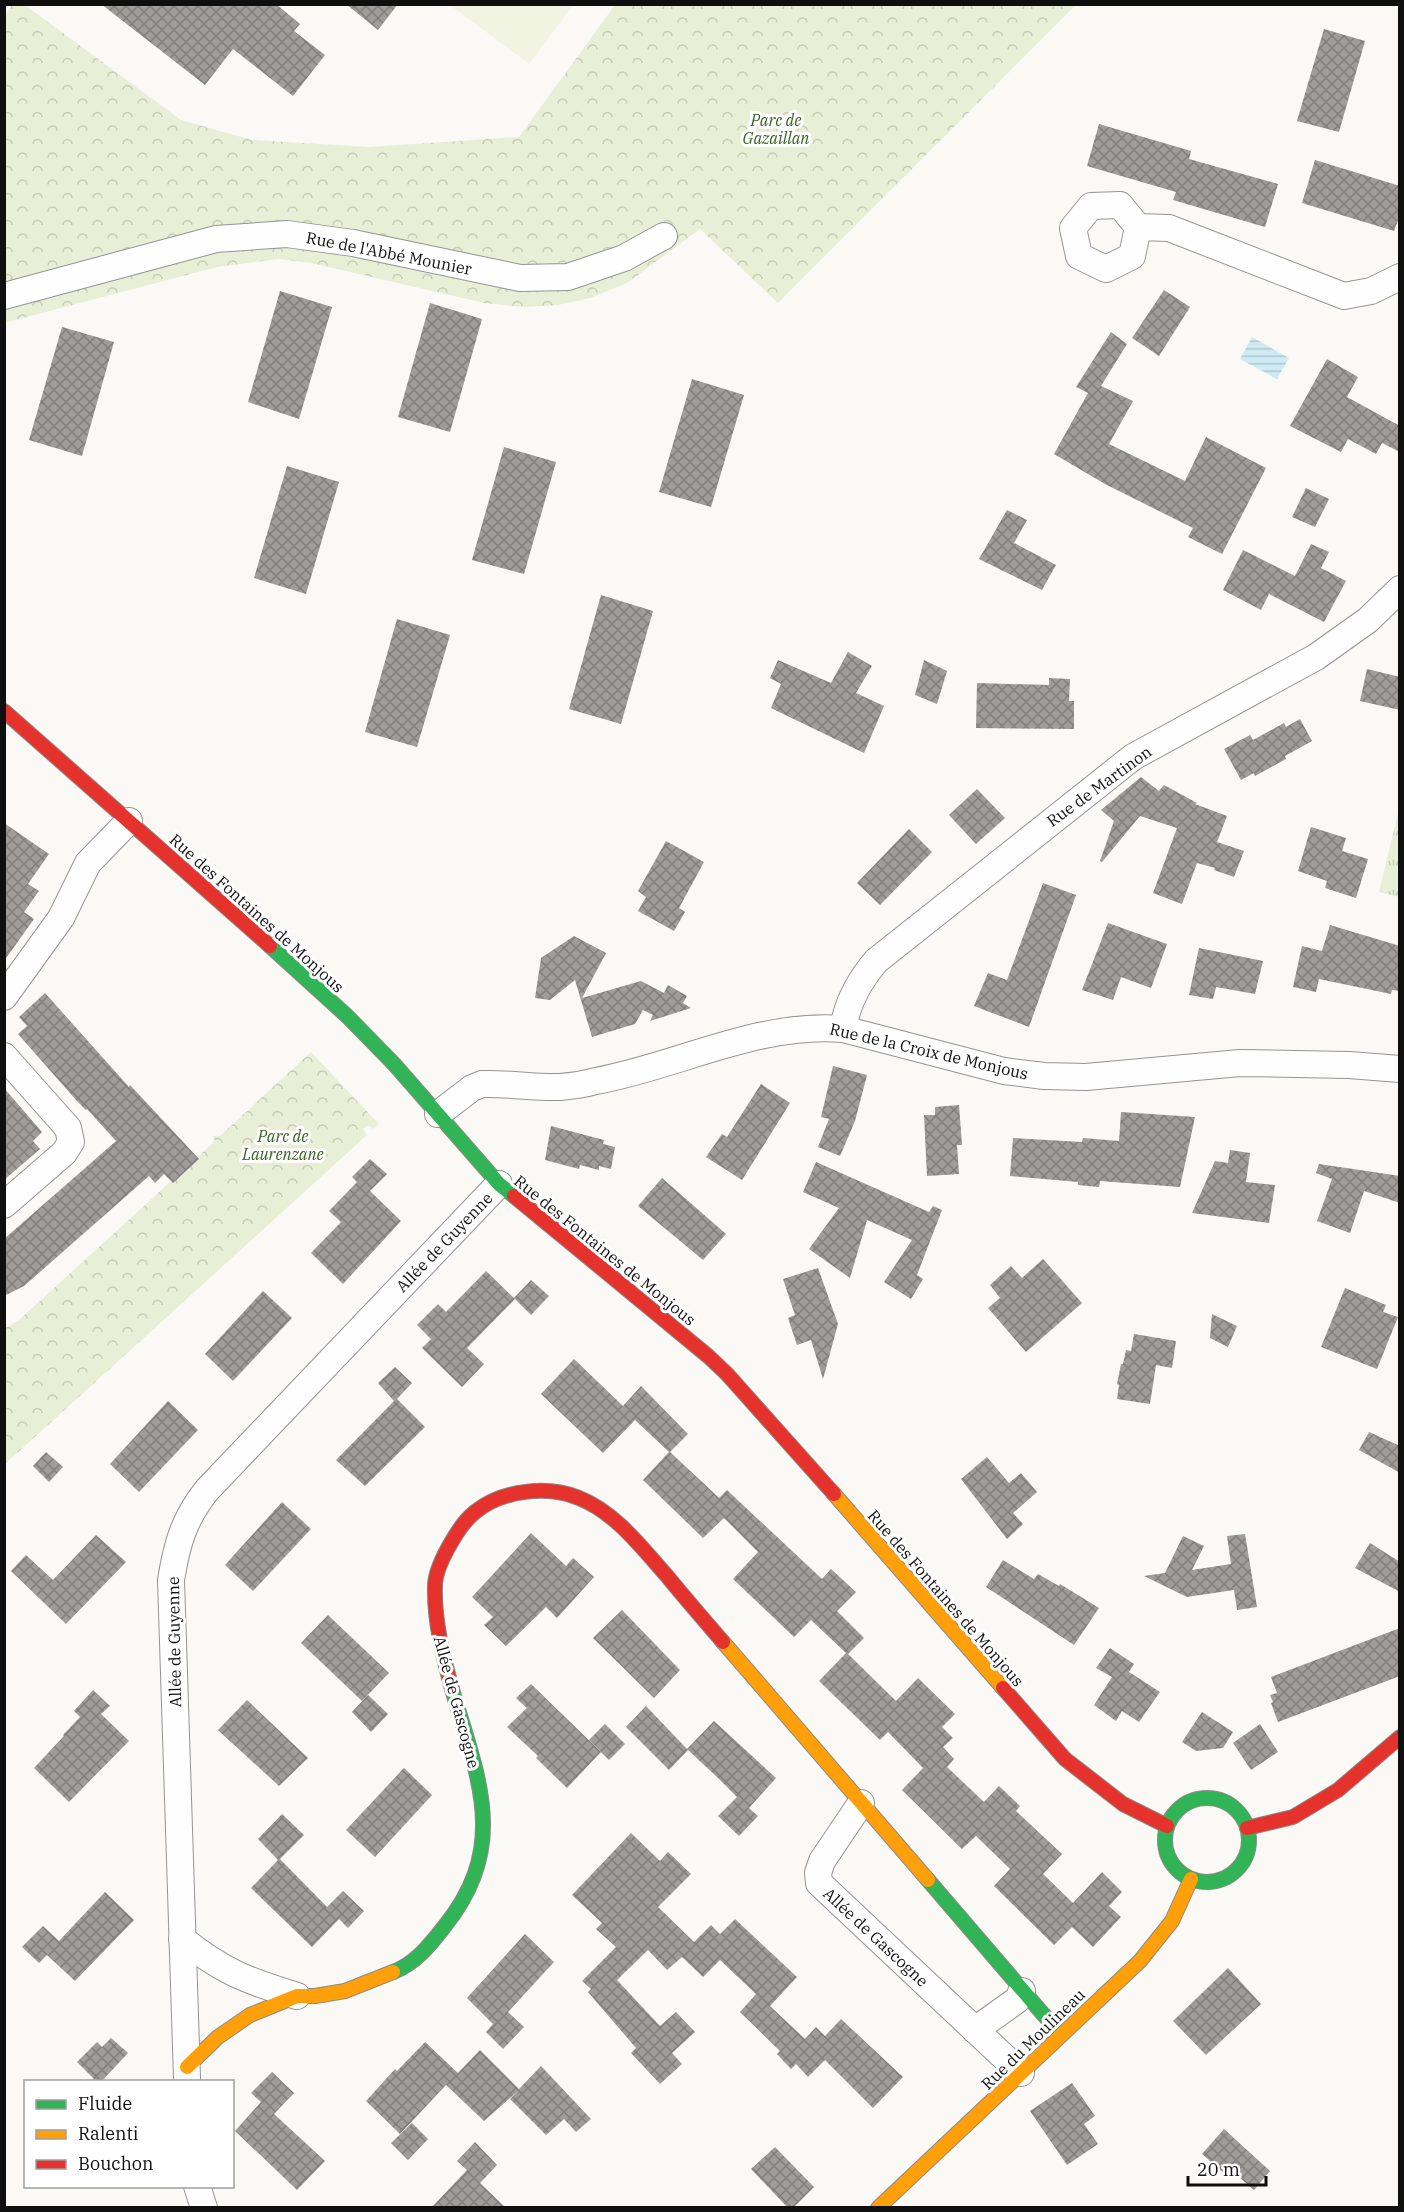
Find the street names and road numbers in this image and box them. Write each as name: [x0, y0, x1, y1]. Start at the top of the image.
street label: Rue de l'Abbé Mounier: [304, 227, 474, 279]
street label: Rue de Martinon: [1043, 741, 1155, 831]
street label: Rue des Fontaines de Monjous: [166, 829, 348, 997]
street label: Rue de la Croix de Monjous: [828, 1018, 1030, 1084]
street label: Rue des Fontaines de Monjous: [510, 1171, 700, 1329]
street label: Allée de Guyenne: [391, 1188, 497, 1296]
street label: Rue des Fontaines de Monjous: [864, 1505, 1028, 1691]
street label: Allée de Guyenne: [163, 1576, 185, 1708]
street label: Allée de Gascogne: [430, 1634, 484, 1770]
street label: Allée de Gascogne: [819, 1883, 933, 1991]
street label: Rue du Moulineau: [977, 1984, 1089, 2094]

